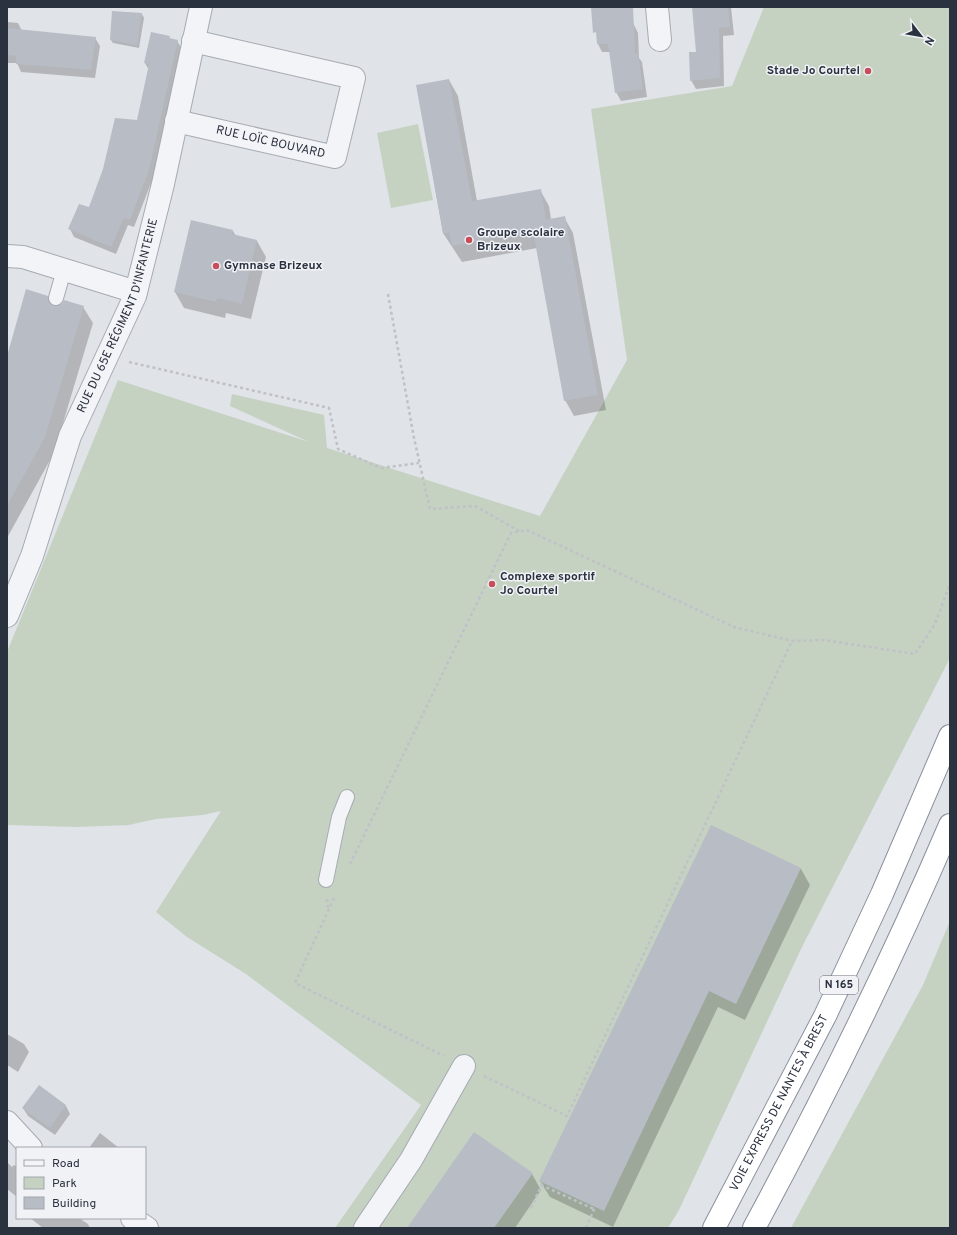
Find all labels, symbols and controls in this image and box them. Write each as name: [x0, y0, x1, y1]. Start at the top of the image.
north arrow: [901, 16, 941, 56]
text: N: [921, 34, 937, 48]
place label: Stade Jo Courtel: [767, 63, 860, 79]
marker: Stade Jo Courtel: [863, 66, 873, 76]
street label: RUE LOÏC BOUVARD: [215, 122, 327, 163]
street label: RUE DU 65E RÉGIMENT D'INFANTERIE: [74, 217, 162, 416]
place label: Groupe scolaire Brizeux: [477, 225, 565, 255]
marker: Groupe scolaire Brizeux: [464, 235, 474, 245]
place label: Gymnase Brizeux: [224, 258, 323, 274]
marker: Gymnase Brizeux: [211, 261, 221, 271]
place label: Complexe sportif Jo Courtel: [500, 569, 596, 599]
marker: Complexe sportif Jo Courtel: [487, 579, 497, 589]
road number: N 165: [820, 976, 858, 994]
street label: VOIE EXPRESS DE NANTES À BREST: [726, 1012, 832, 1194]
legend: [16, 1147, 146, 1219]
text: Road: [52, 1156, 80, 1172]
text: Park: [52, 1176, 77, 1192]
text: Building: [52, 1196, 96, 1212]

